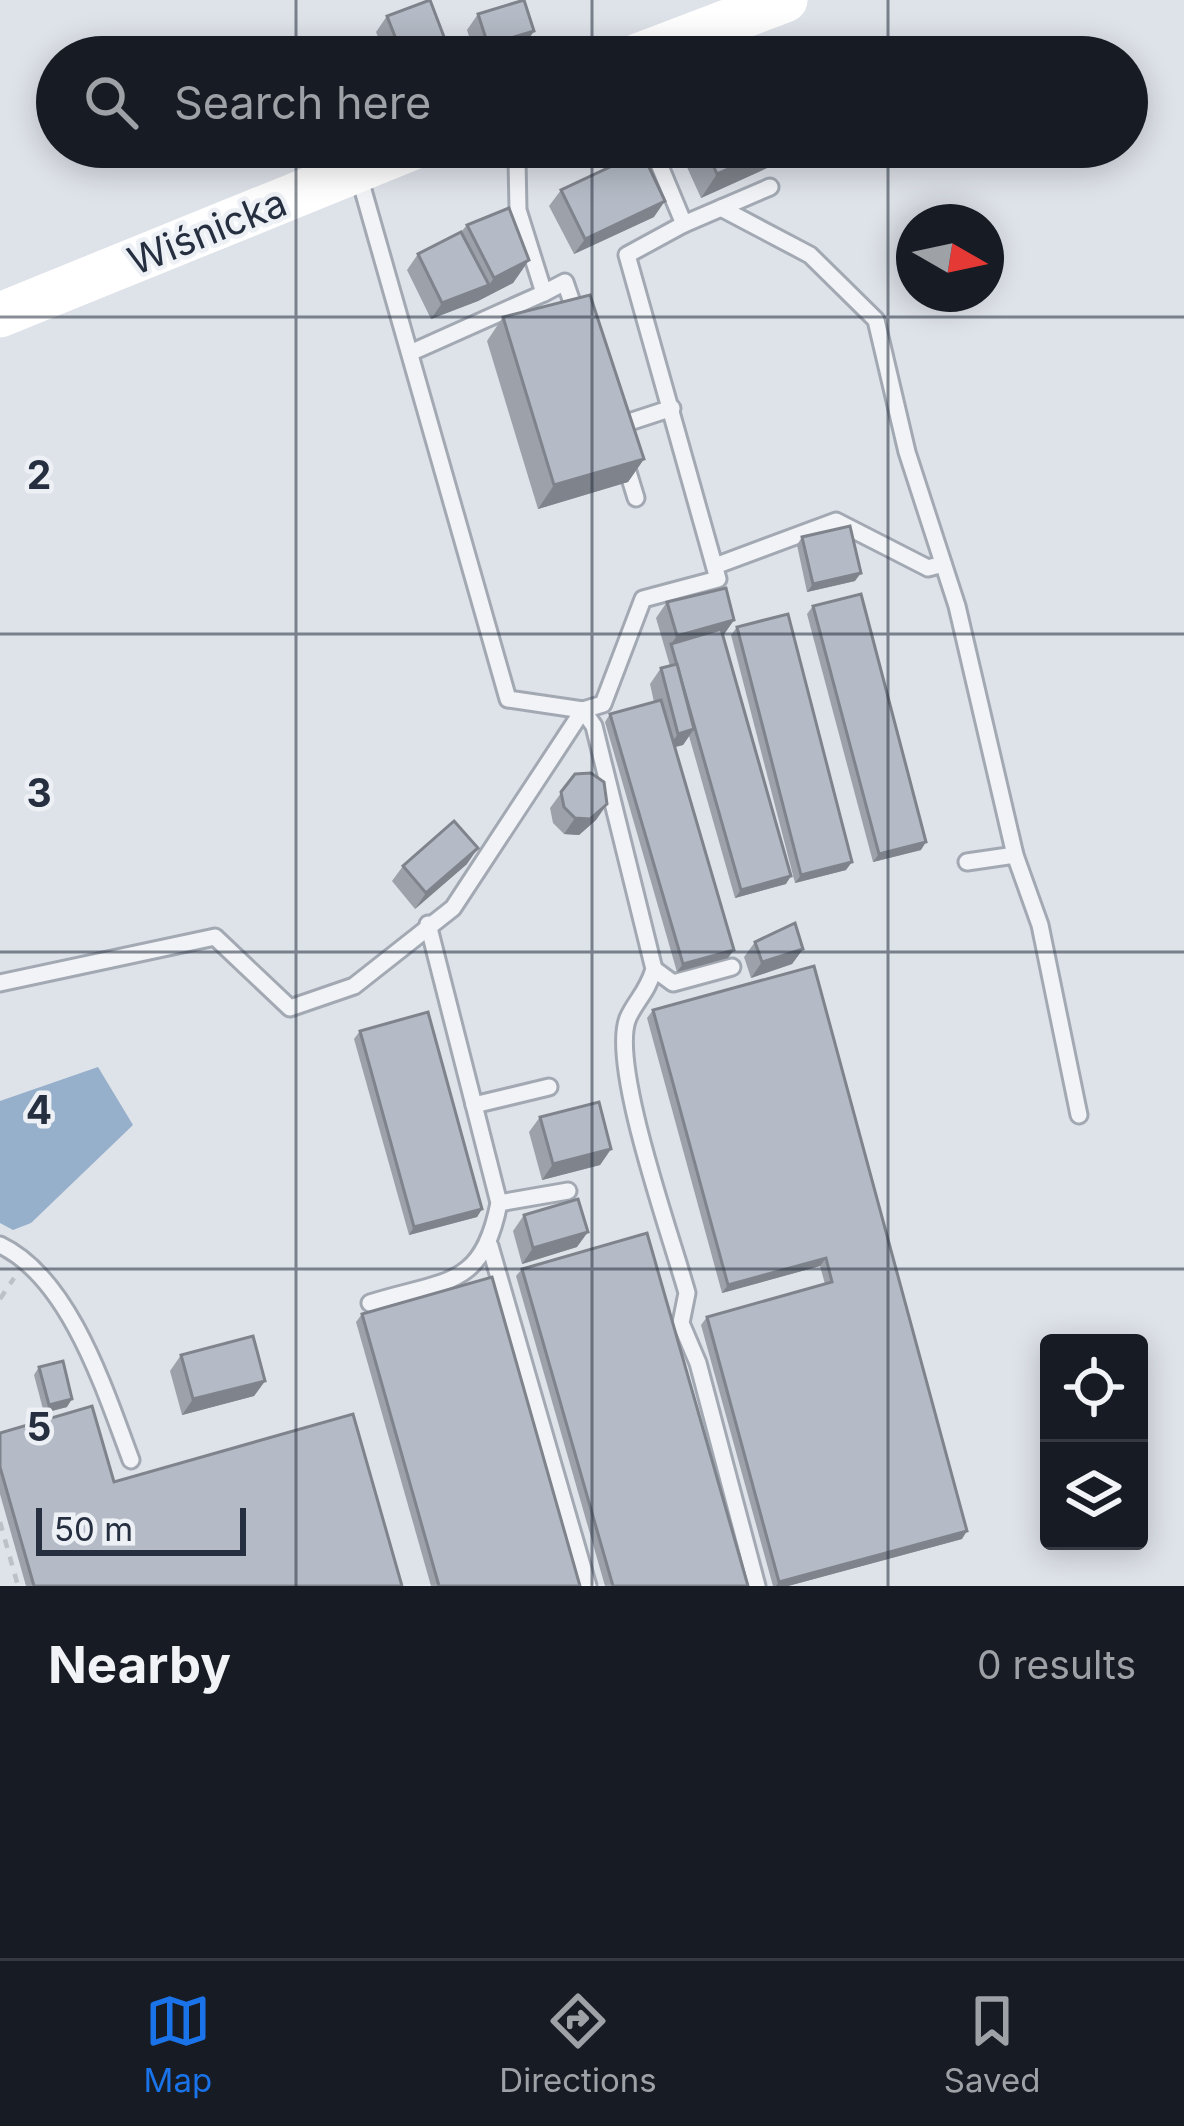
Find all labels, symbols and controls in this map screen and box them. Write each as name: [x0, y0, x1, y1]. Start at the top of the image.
search box: [36, 36, 1148, 168]
icon: search: [78, 69, 144, 135]
text: Search here: [174, 75, 431, 130]
street label: Wiśnicka: [121, 178, 293, 284]
north arrow: [896, 204, 1004, 312]
text: 2: [27, 451, 51, 498]
text: 3: [26, 769, 52, 816]
text: 4: [26, 1086, 52, 1133]
map controls: [1040, 1334, 1148, 1550]
button: locate: [1040, 1334, 1148, 1442]
text: 5: [27, 1403, 51, 1450]
button: layers: [1040, 1442, 1148, 1550]
scale bar: [36, 1502, 246, 1555]
text: 50 m: [54, 1509, 133, 1549]
text: Nearby: [48, 1634, 231, 1695]
text: 0 results: [977, 1641, 1136, 1688]
tab: Map: [144, 1988, 212, 2100]
tab: Directions: [499, 1988, 657, 2100]
tab: Saved: [944, 1988, 1040, 2100]

